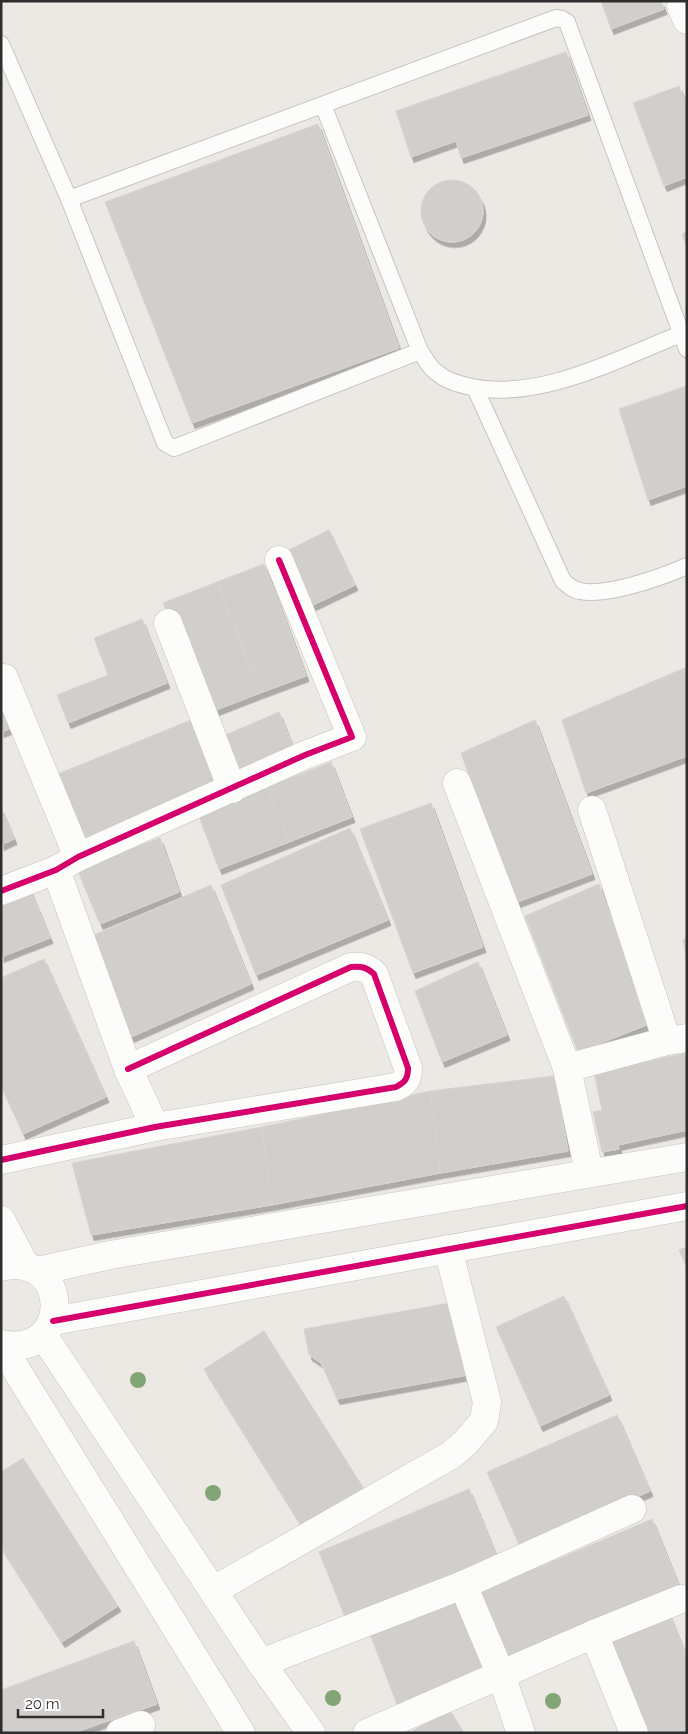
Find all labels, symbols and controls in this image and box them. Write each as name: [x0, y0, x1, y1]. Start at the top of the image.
scale bar: [18, 1686, 102, 1718]
text: 20 m: [25, 1695, 60, 1713]

